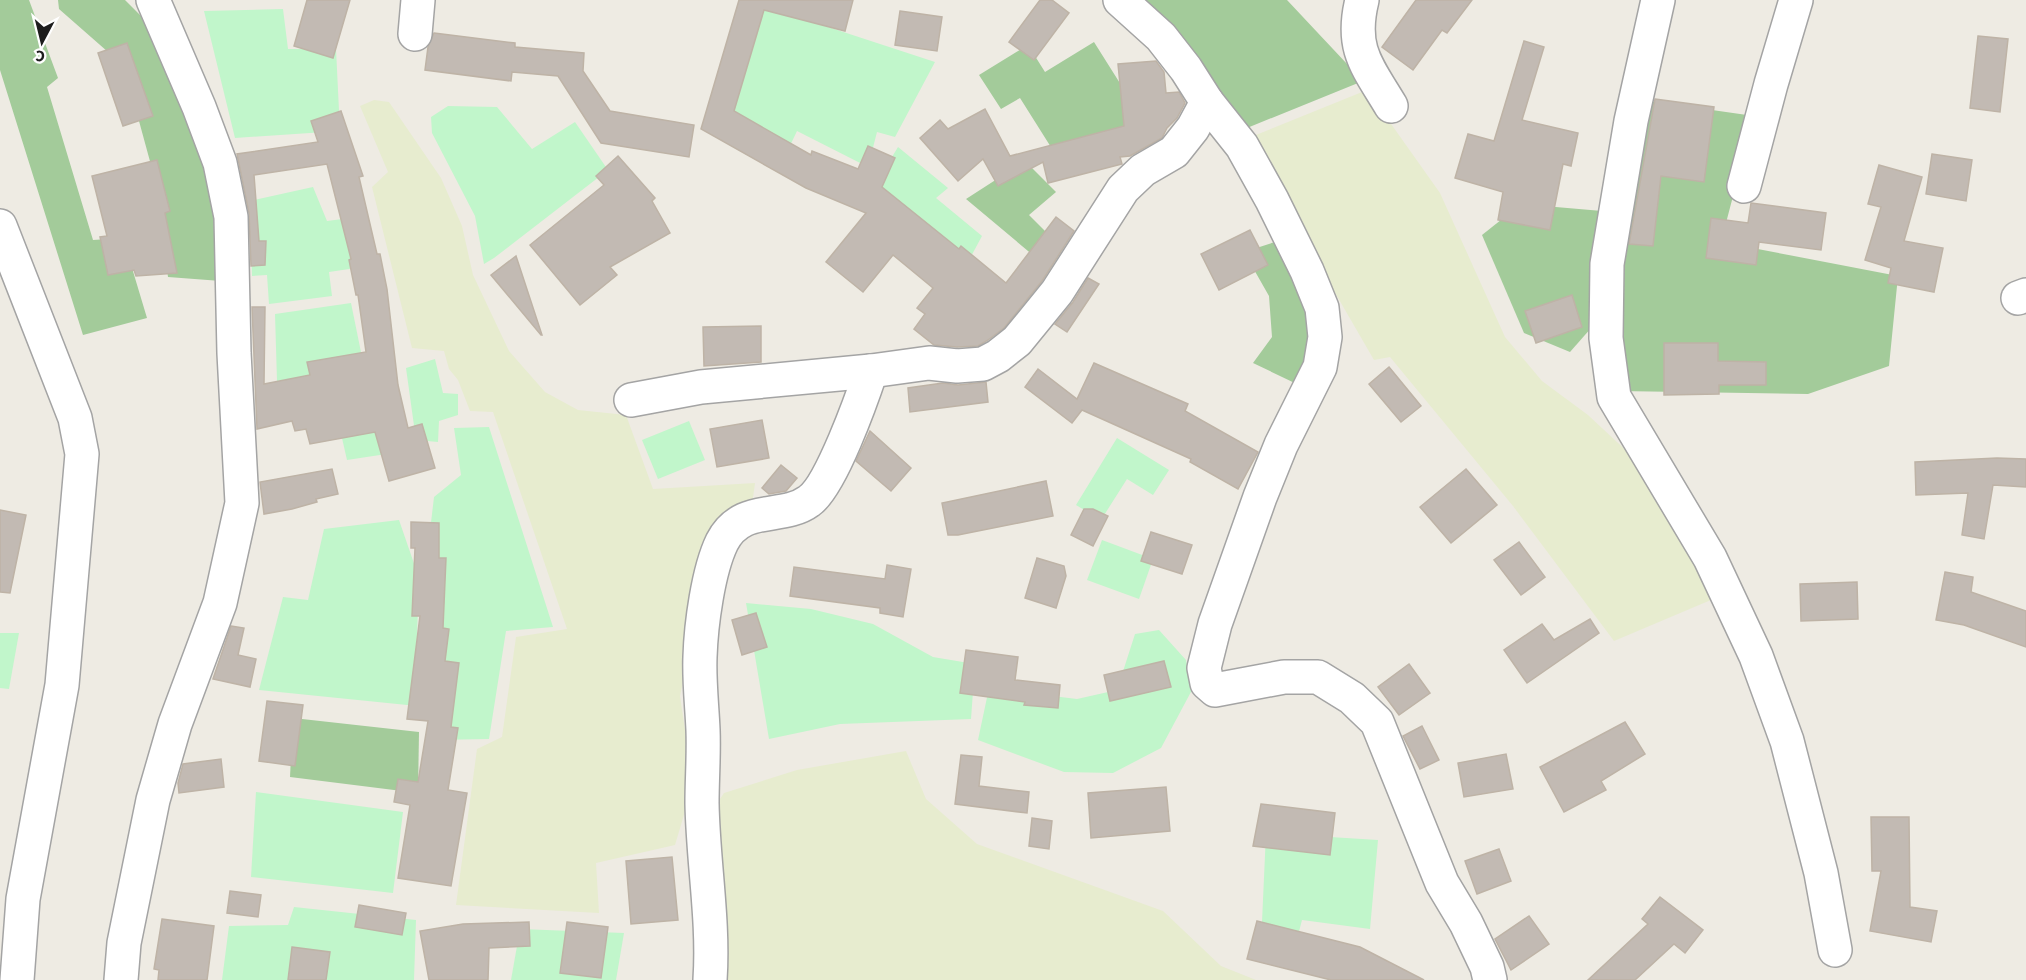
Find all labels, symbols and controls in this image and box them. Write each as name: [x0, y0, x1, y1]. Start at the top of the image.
north arrow: [12, 12, 72, 72]
text: С: [34, 44, 46, 67]

